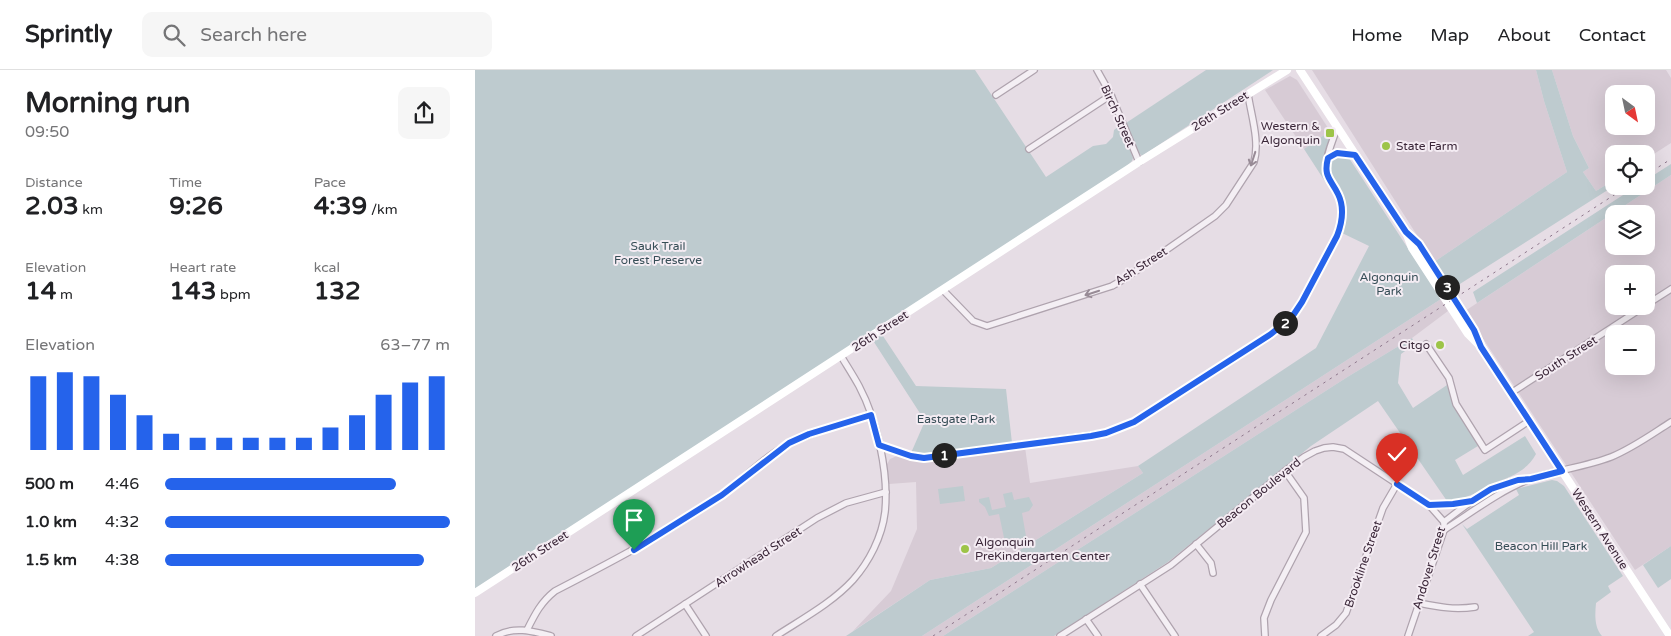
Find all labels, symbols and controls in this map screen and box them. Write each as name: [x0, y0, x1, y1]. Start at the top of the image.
search box: [142, 12, 492, 57]
text: Sprintly: [25, 20, 112, 49]
icon: search: [160, 21, 188, 49]
text: Search here: [200, 24, 307, 46]
text: Home: [1351, 24, 1402, 46]
text: Map: [1430, 24, 1469, 46]
text: About: [1497, 24, 1551, 46]
text: Contact: [1579, 24, 1646, 46]
street label: Birch Street: [1098, 83, 1138, 150]
north arrow: [1605, 85, 1655, 135]
map controls: [1605, 85, 1655, 375]
text: Morning run: [25, 86, 190, 120]
button: share: [398, 87, 450, 139]
street label: 26th Street: [1189, 88, 1251, 134]
place label: Western & Algonquin: [1261, 119, 1320, 147]
text: 09:50: [25, 122, 69, 142]
marker: Western & Algonquin: [1324, 127, 1336, 139]
place label: State Farm: [1396, 139, 1457, 153]
marker: State Farm: [1380, 140, 1392, 152]
button: locate: [1605, 145, 1655, 195]
one-way arrow: [1248, 151, 1258, 167]
text: Distance: [25, 174, 83, 191]
text: Time: [169, 174, 202, 191]
text: Pace: [314, 174, 346, 191]
text: 2.03: [25, 191, 79, 221]
text: 9:26: [169, 191, 223, 221]
text: 4:39: [314, 191, 367, 221]
text: km: [79, 201, 103, 218]
text: /km: [367, 201, 398, 218]
button: layers: [1605, 205, 1655, 255]
park label: Sauk Trail Forest Preserve: [614, 239, 702, 267]
street label: Ash Street: [1112, 244, 1170, 288]
text: Elevation: [25, 259, 86, 276]
text: Heart rate: [169, 259, 236, 276]
text: kcal: [314, 259, 340, 276]
button: +: [1605, 265, 1655, 315]
park label: Algonquin Park: [1359, 270, 1419, 298]
pin: 3: [1435, 274, 1459, 300]
text: 14: [25, 276, 56, 306]
text: 143: [169, 276, 216, 306]
text: 132: [314, 276, 361, 306]
text: 3: [1443, 279, 1452, 296]
text: m: [56, 286, 73, 303]
text: bpm: [216, 286, 251, 303]
one-way arrow: [1085, 288, 1101, 298]
street label: 26th Street: [849, 307, 911, 354]
pin: 2: [1273, 310, 1297, 336]
text: 2: [1281, 315, 1290, 332]
button: −: [1605, 325, 1655, 375]
street label: South Street: [1532, 332, 1600, 383]
text: Elevation: [25, 335, 95, 355]
text: 63–77 m: [380, 335, 450, 355]
place label: Citgo: [1399, 338, 1430, 352]
marker: Citgo: [1434, 339, 1446, 351]
park label: Eastgate Park: [917, 412, 996, 426]
pin: [1376, 433, 1418, 484]
icon: check: [1383, 440, 1411, 468]
pin: 1: [931, 442, 957, 468]
text: 1: [940, 447, 949, 464]
street label: Beacon Boulevard: [1214, 455, 1304, 531]
text: 500 m: [25, 474, 74, 494]
text: 4:46: [105, 474, 139, 494]
street label: Western Avenue: [1569, 486, 1631, 572]
pin: [613, 499, 655, 550]
icon: arrive: [620, 506, 648, 534]
text: 1.0 km: [25, 512, 77, 532]
text: 4:32: [105, 512, 139, 532]
street label: Brookline Street: [1342, 518, 1385, 609]
street label: Arrowhead Street: [712, 524, 804, 590]
street label: Andover Street: [1410, 524, 1448, 611]
street label: 26th Street: [509, 527, 571, 574]
place label: Algonquin PreKindergarten Center: [975, 535, 1110, 563]
park label: Beacon Hill Park: [1495, 539, 1588, 553]
marker: Algonquin PreKindergarten Center: [959, 543, 971, 555]
text: 1.5 km: [25, 550, 77, 570]
text: 4:38: [105, 550, 139, 570]

